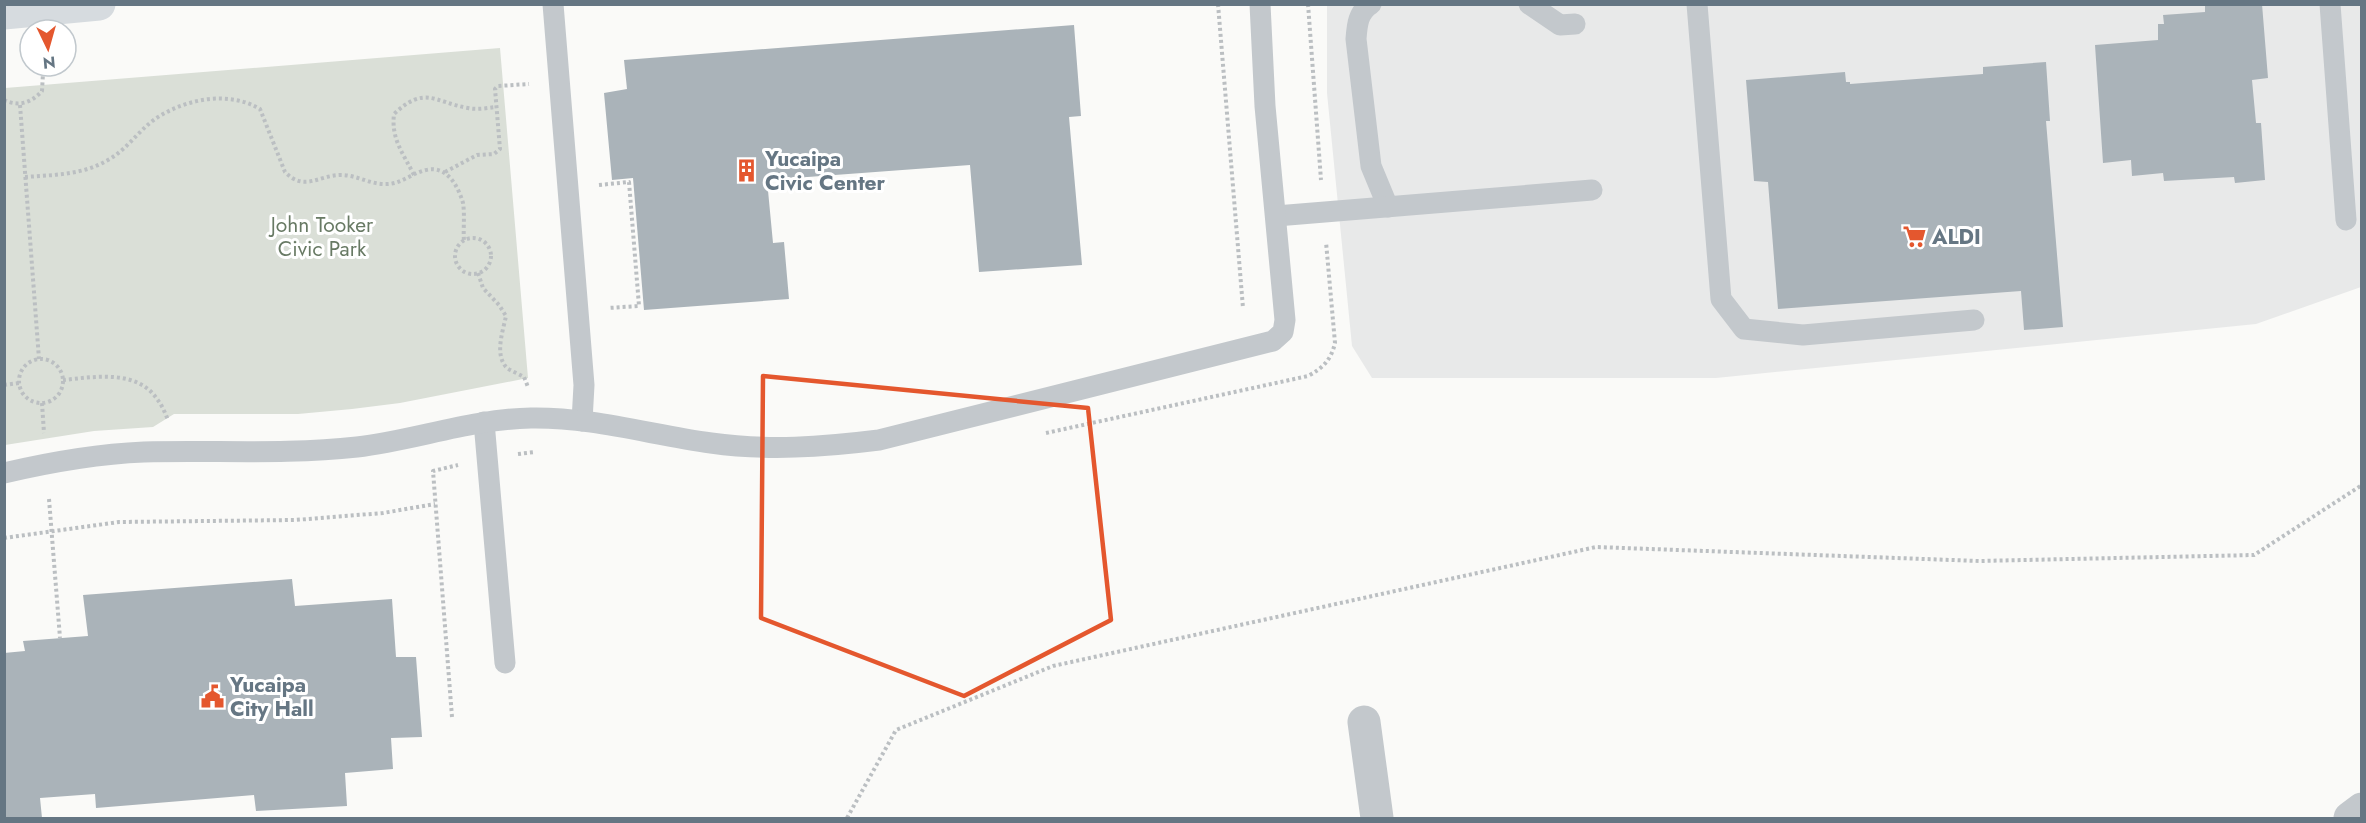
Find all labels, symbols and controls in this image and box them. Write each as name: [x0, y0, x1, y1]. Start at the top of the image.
north arrow: [18, 18, 78, 78]
text: N: [42, 50, 57, 74]
place label: Yucaipa Civic Center: [764, 144, 886, 198]
building icon: Yucaipa Civic Center: [734, 158, 760, 184]
park label: John Tooker Civic Park: [268, 210, 374, 264]
place label: ALDI: [1931, 222, 1981, 252]
supermarket icon: ALDI: [1901, 224, 1927, 250]
place label: Yucaipa City Hall: [229, 670, 314, 724]
public building icon: Yucaipa City Hall: [199, 684, 225, 710]

